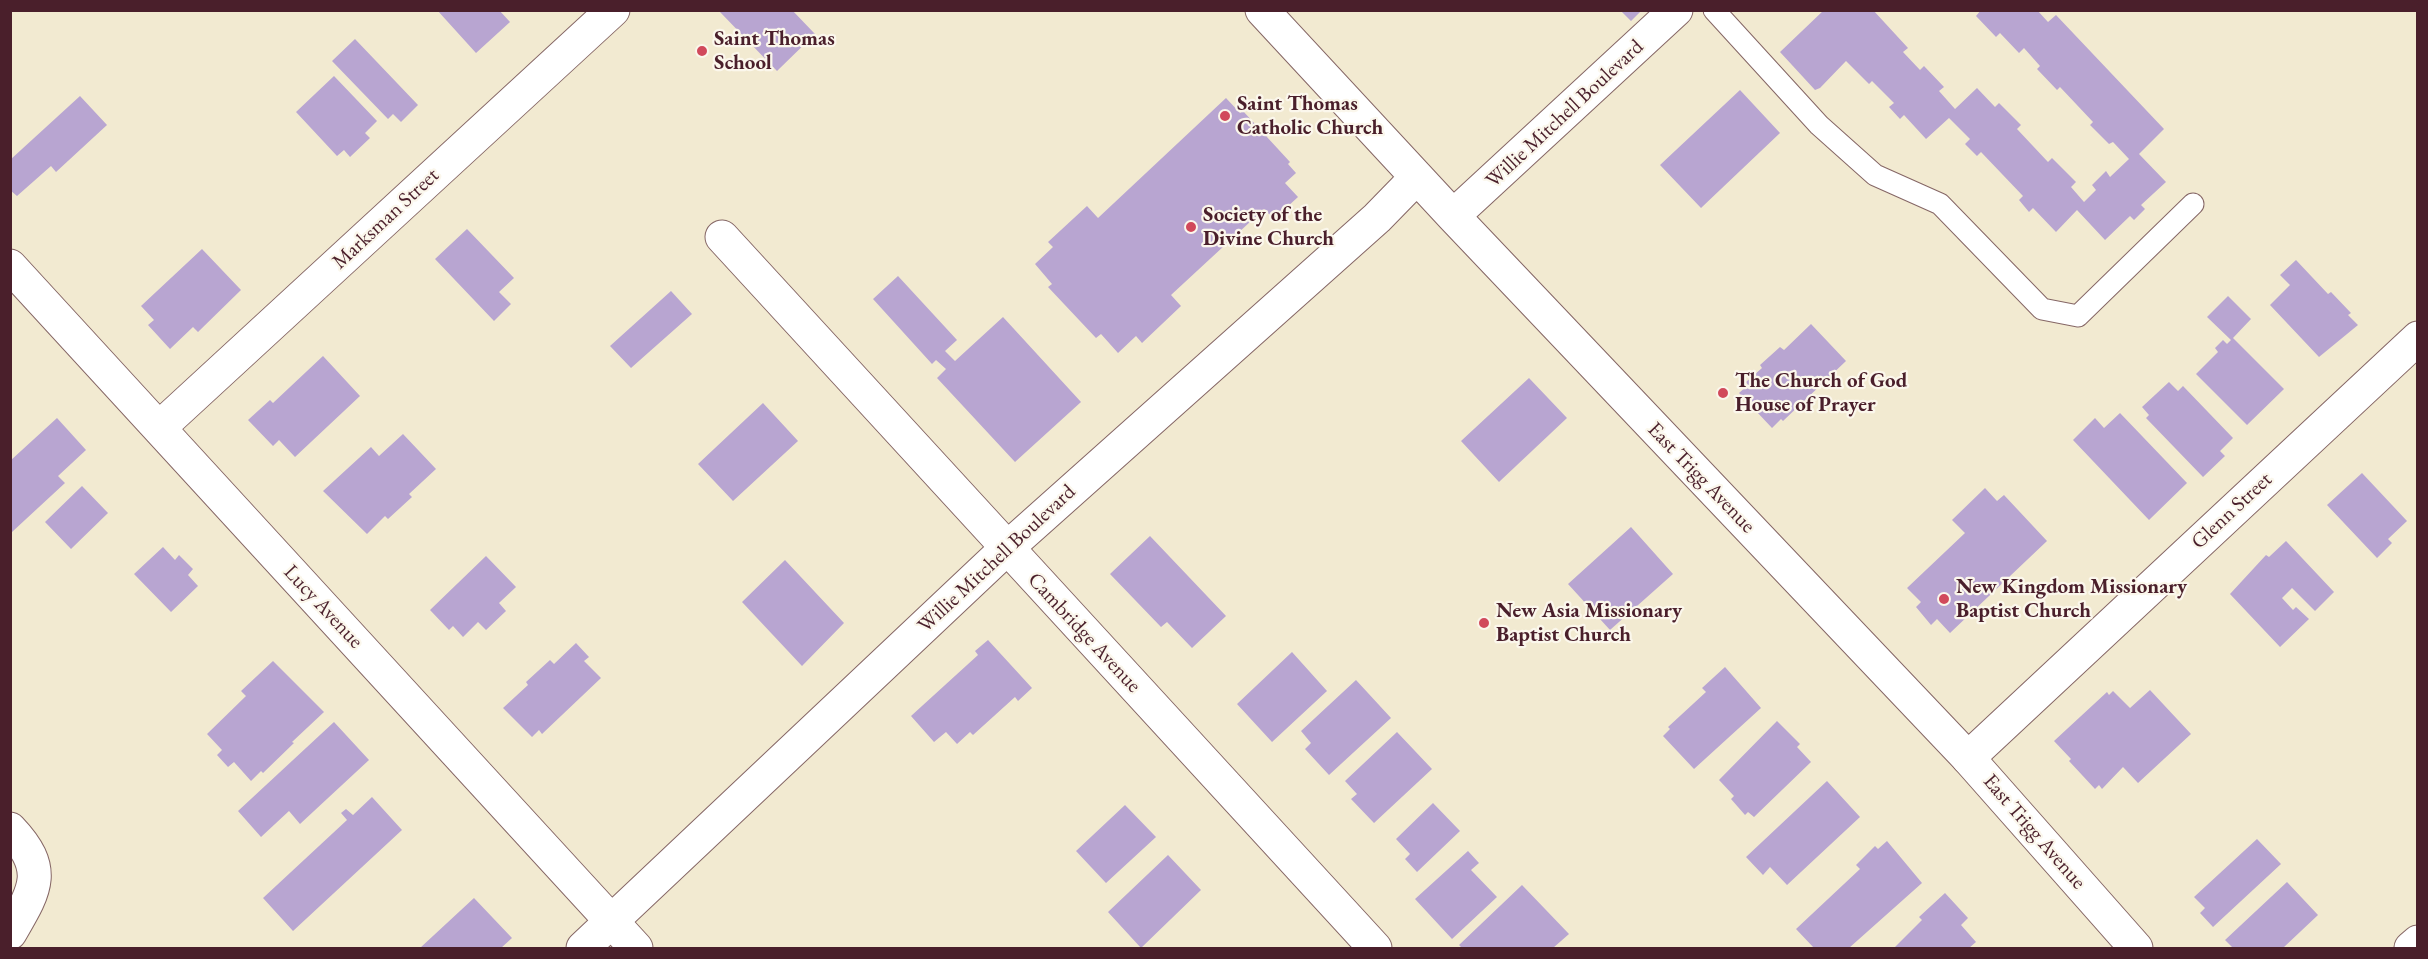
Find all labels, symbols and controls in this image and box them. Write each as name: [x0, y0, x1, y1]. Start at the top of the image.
place label: Saint Thomas School: [714, 26, 835, 76]
street label: Willie Mitchell Boulevard: [1481, 35, 1649, 193]
marker: Saint Thomas School: [695, 44, 709, 58]
place label: Saint Thomas Catholic Church: [1237, 91, 1383, 141]
marker: Saint Thomas Catholic Church: [1218, 109, 1232, 123]
street label: Marksman Street: [327, 163, 445, 275]
place label: Society of the Divine Church: [1203, 202, 1334, 252]
marker: Society of the Divine Church: [1184, 220, 1198, 234]
place label: The Church of God House of Prayer: [1735, 368, 1907, 418]
marker: The Church of God House of Prayer: [1716, 386, 1730, 400]
street label: East Trigg Avenue: [1642, 417, 1760, 539]
street label: Glenn Street: [2186, 467, 2278, 555]
street label: Willie Mitchell Boulevard: [913, 480, 1081, 638]
street label: Lucy Avenue: [278, 560, 368, 654]
street label: Cambridge Avenue: [1022, 568, 1146, 698]
place label: New Kingdom Missionary Baptist Church: [1956, 574, 2187, 624]
marker: New Kingdom Missionary Baptist Church: [1937, 592, 1951, 606]
place label: New Asia Missionary Baptist Church: [1496, 598, 1682, 648]
marker: New Asia Missionary Baptist Church: [1477, 616, 1491, 630]
street label: East Trigg Avenue: [1977, 769, 2091, 895]

